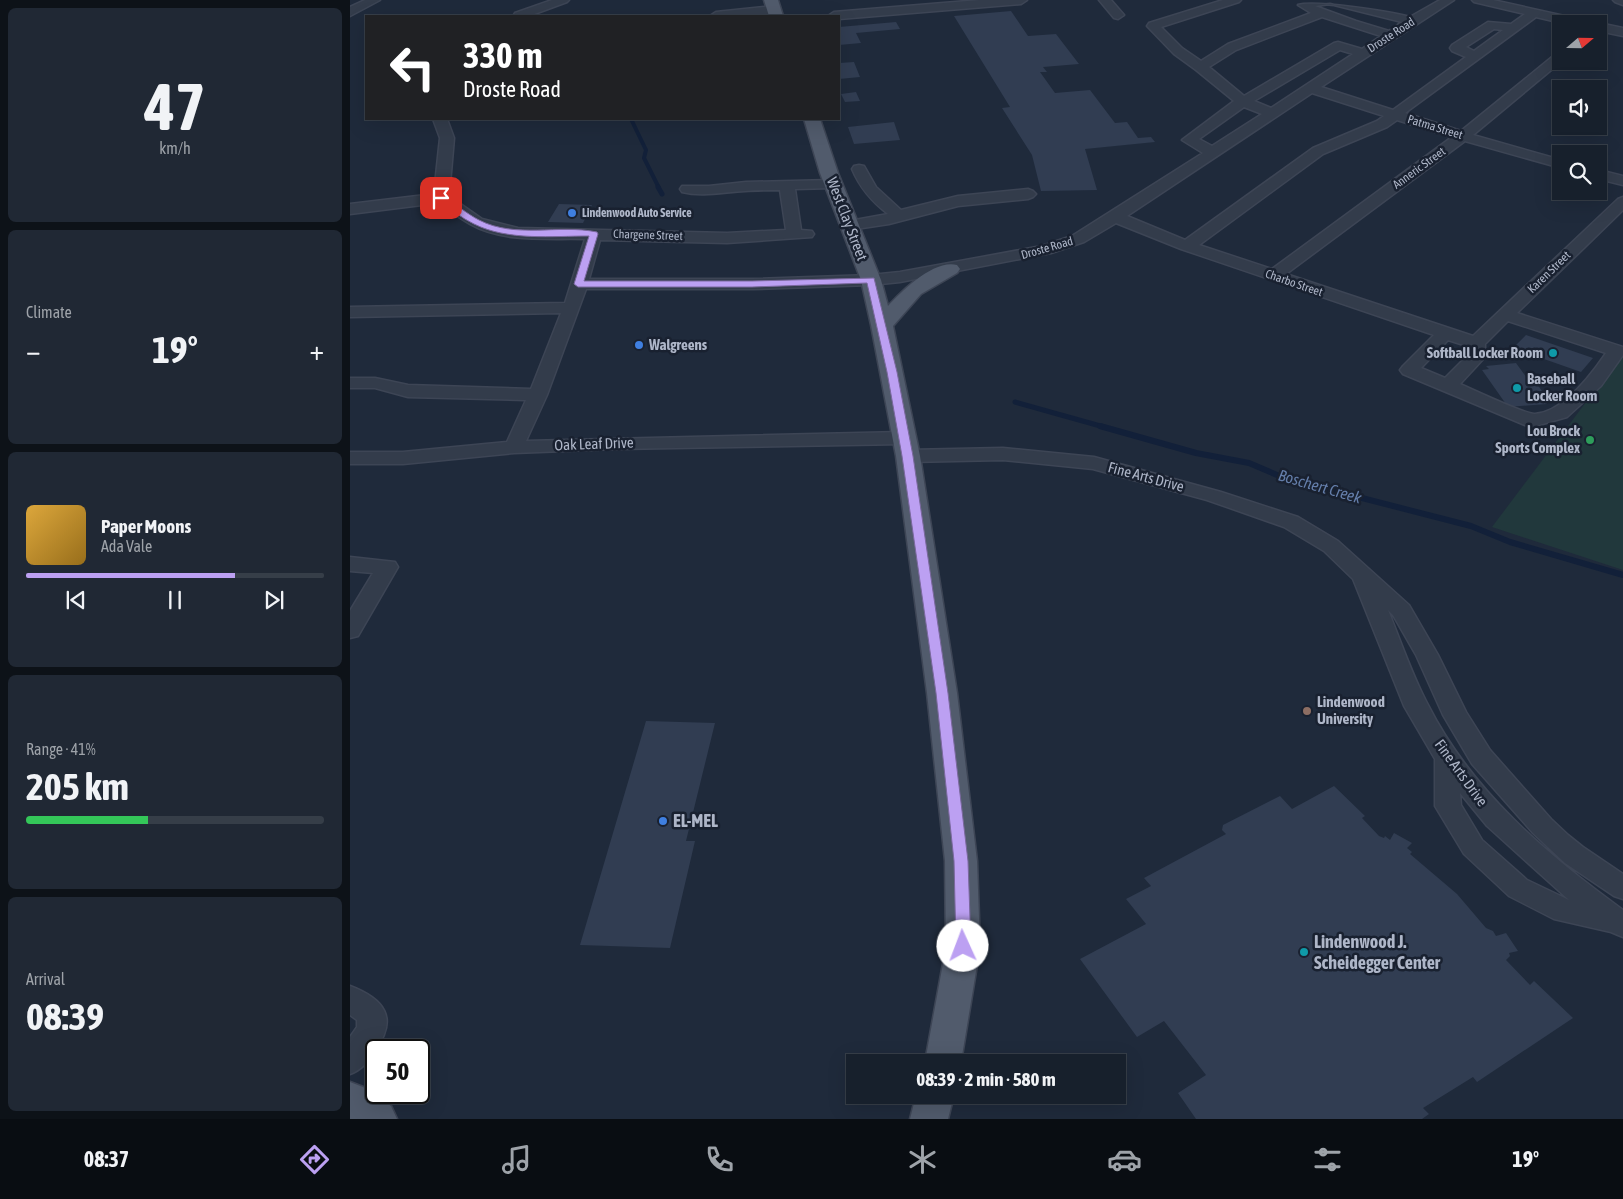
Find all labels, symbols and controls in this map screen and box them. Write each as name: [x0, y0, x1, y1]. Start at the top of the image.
street label: Droste Road: [1365, 15, 1417, 55]
north arrow: [1552, 15, 1608, 70]
map controls: [1552, 15, 1607, 200]
icon: left: [380, 35, 445, 100]
text: 330 m: [463, 35, 542, 75]
text: 47: [144, 69, 206, 144]
text: Droste Road: [463, 76, 561, 102]
button: sound: [1552, 80, 1607, 135]
street label: Patma Street: [1406, 112, 1465, 142]
text: km/h: [159, 139, 191, 157]
street label: Anneric Street: [1390, 144, 1449, 192]
button: search: [1552, 145, 1607, 200]
street label: West Clay Street: [824, 175, 871, 263]
pin: [420, 177, 462, 219]
icon: arrive: [427, 184, 455, 212]
place label: Lindenwood Auto Service: [582, 206, 692, 220]
marker: Lindenwood Auto Service: [566, 207, 578, 219]
street label: Chargene Street: [613, 227, 684, 243]
street label: Droste Road: [1019, 234, 1075, 262]
street label: Karen Street: [1525, 248, 1574, 296]
street label: Charbo Street: [1264, 267, 1325, 300]
text: Climate: [26, 303, 72, 321]
text: 19°: [152, 328, 198, 371]
text: −: [26, 334, 41, 366]
text: +: [309, 334, 324, 366]
place label: Walgreens: [648, 336, 708, 353]
marker: Walgreens: [633, 339, 645, 351]
place label: Softball Locker Room: [1427, 344, 1543, 361]
marker: Softball Locker Room: [1547, 347, 1559, 359]
place label: Baseball Locker Room: [1527, 370, 1598, 404]
marker: Baseball Locker Room: [1511, 382, 1523, 394]
place label: Lou Brock Sports Complex: [1495, 422, 1580, 456]
street label: Oak Leaf Drive: [554, 434, 634, 453]
marker: Lou Brock Sports Complex: [1584, 434, 1596, 446]
street label: Fine Arts Drive: [1106, 458, 1186, 495]
water label: Boschert Creek: [1276, 466, 1365, 507]
text: Paper Moons: [101, 515, 191, 537]
text: Ada Vale: [101, 537, 152, 555]
icon: previous: [62, 586, 90, 614]
icon: pause: [161, 586, 189, 614]
icon: next: [260, 586, 288, 614]
place label: Lindenwood University: [1317, 693, 1385, 727]
marker: Lindenwood University: [1301, 705, 1313, 717]
street label: Fine Arts Drive: [1432, 736, 1491, 809]
text: Range · 41%: [26, 740, 96, 758]
text: 205 km: [26, 765, 129, 808]
place label: EL-MEL: [673, 810, 718, 831]
marker: EL-MEL: [657, 815, 669, 827]
position arrow: [936, 919, 988, 971]
place label: Lindenwood J. Scheidegger Center: [1314, 931, 1441, 973]
marker: Lindenwood J. Scheidegger Center: [1298, 946, 1310, 958]
text: Arrival: [26, 970, 65, 988]
text: 08:39: [26, 995, 104, 1038]
speed limit sign: 50: [365, 1039, 430, 1104]
text: 08:39 · 2 min · 580 m: [916, 1068, 1056, 1090]
icon: directions: [297, 1142, 332, 1177]
icon: music: [499, 1142, 534, 1177]
icon: phone: [702, 1142, 737, 1177]
icon: climate: [905, 1142, 940, 1177]
icon: car: [1107, 1142, 1142, 1177]
icon: filters: [1310, 1142, 1345, 1177]
text: 08:37: [84, 1146, 129, 1172]
text: 19°: [1512, 1146, 1539, 1172]

